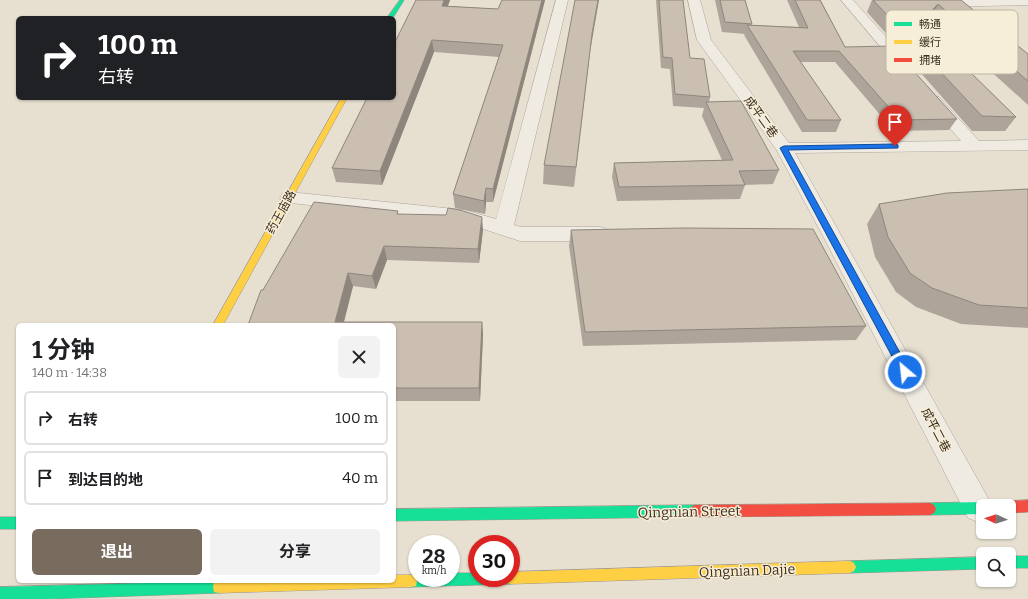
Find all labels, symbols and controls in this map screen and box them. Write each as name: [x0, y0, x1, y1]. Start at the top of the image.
legend: [886, 10, 1018, 74]
text: 畅通: [919, 18, 941, 31]
text: 100 m: [98, 28, 177, 61]
icon: right: [32, 32, 84, 84]
text: 缓行: [919, 36, 941, 49]
text: 拥堵: [919, 54, 941, 67]
text: 右转: [98, 66, 134, 88]
street label: 成平二巷: [741, 93, 781, 141]
pin: [878, 105, 912, 146]
icon: arrive: [884, 111, 906, 133]
street label: 药王庙路: [263, 188, 299, 236]
text: 1 分钟: [32, 336, 95, 364]
button: close: [338, 336, 380, 378]
position arrow: [884, 351, 926, 393]
text: 140 m · 14:38: [32, 365, 107, 380]
street label: 成平二巷: [919, 406, 953, 454]
icon: right: [34, 407, 56, 429]
text: 100 m: [335, 409, 378, 427]
text: 右转: [68, 411, 98, 429]
icon: arrive: [34, 467, 56, 489]
text: 40 m: [342, 469, 378, 487]
text: 到达目的地: [68, 471, 143, 489]
north arrow: [976, 499, 1016, 539]
map controls: [976, 499, 1016, 587]
street label: Qingnian Street: [637, 503, 741, 521]
button: 退出: [32, 529, 202, 575]
button: 分享: [210, 529, 380, 575]
speed limit sign: 30: [468, 535, 520, 587]
text: 28: [422, 544, 446, 568]
button: search: [976, 547, 1016, 587]
street label: Qingnian Dajie: [699, 561, 795, 581]
text: km/h: [422, 565, 446, 577]

